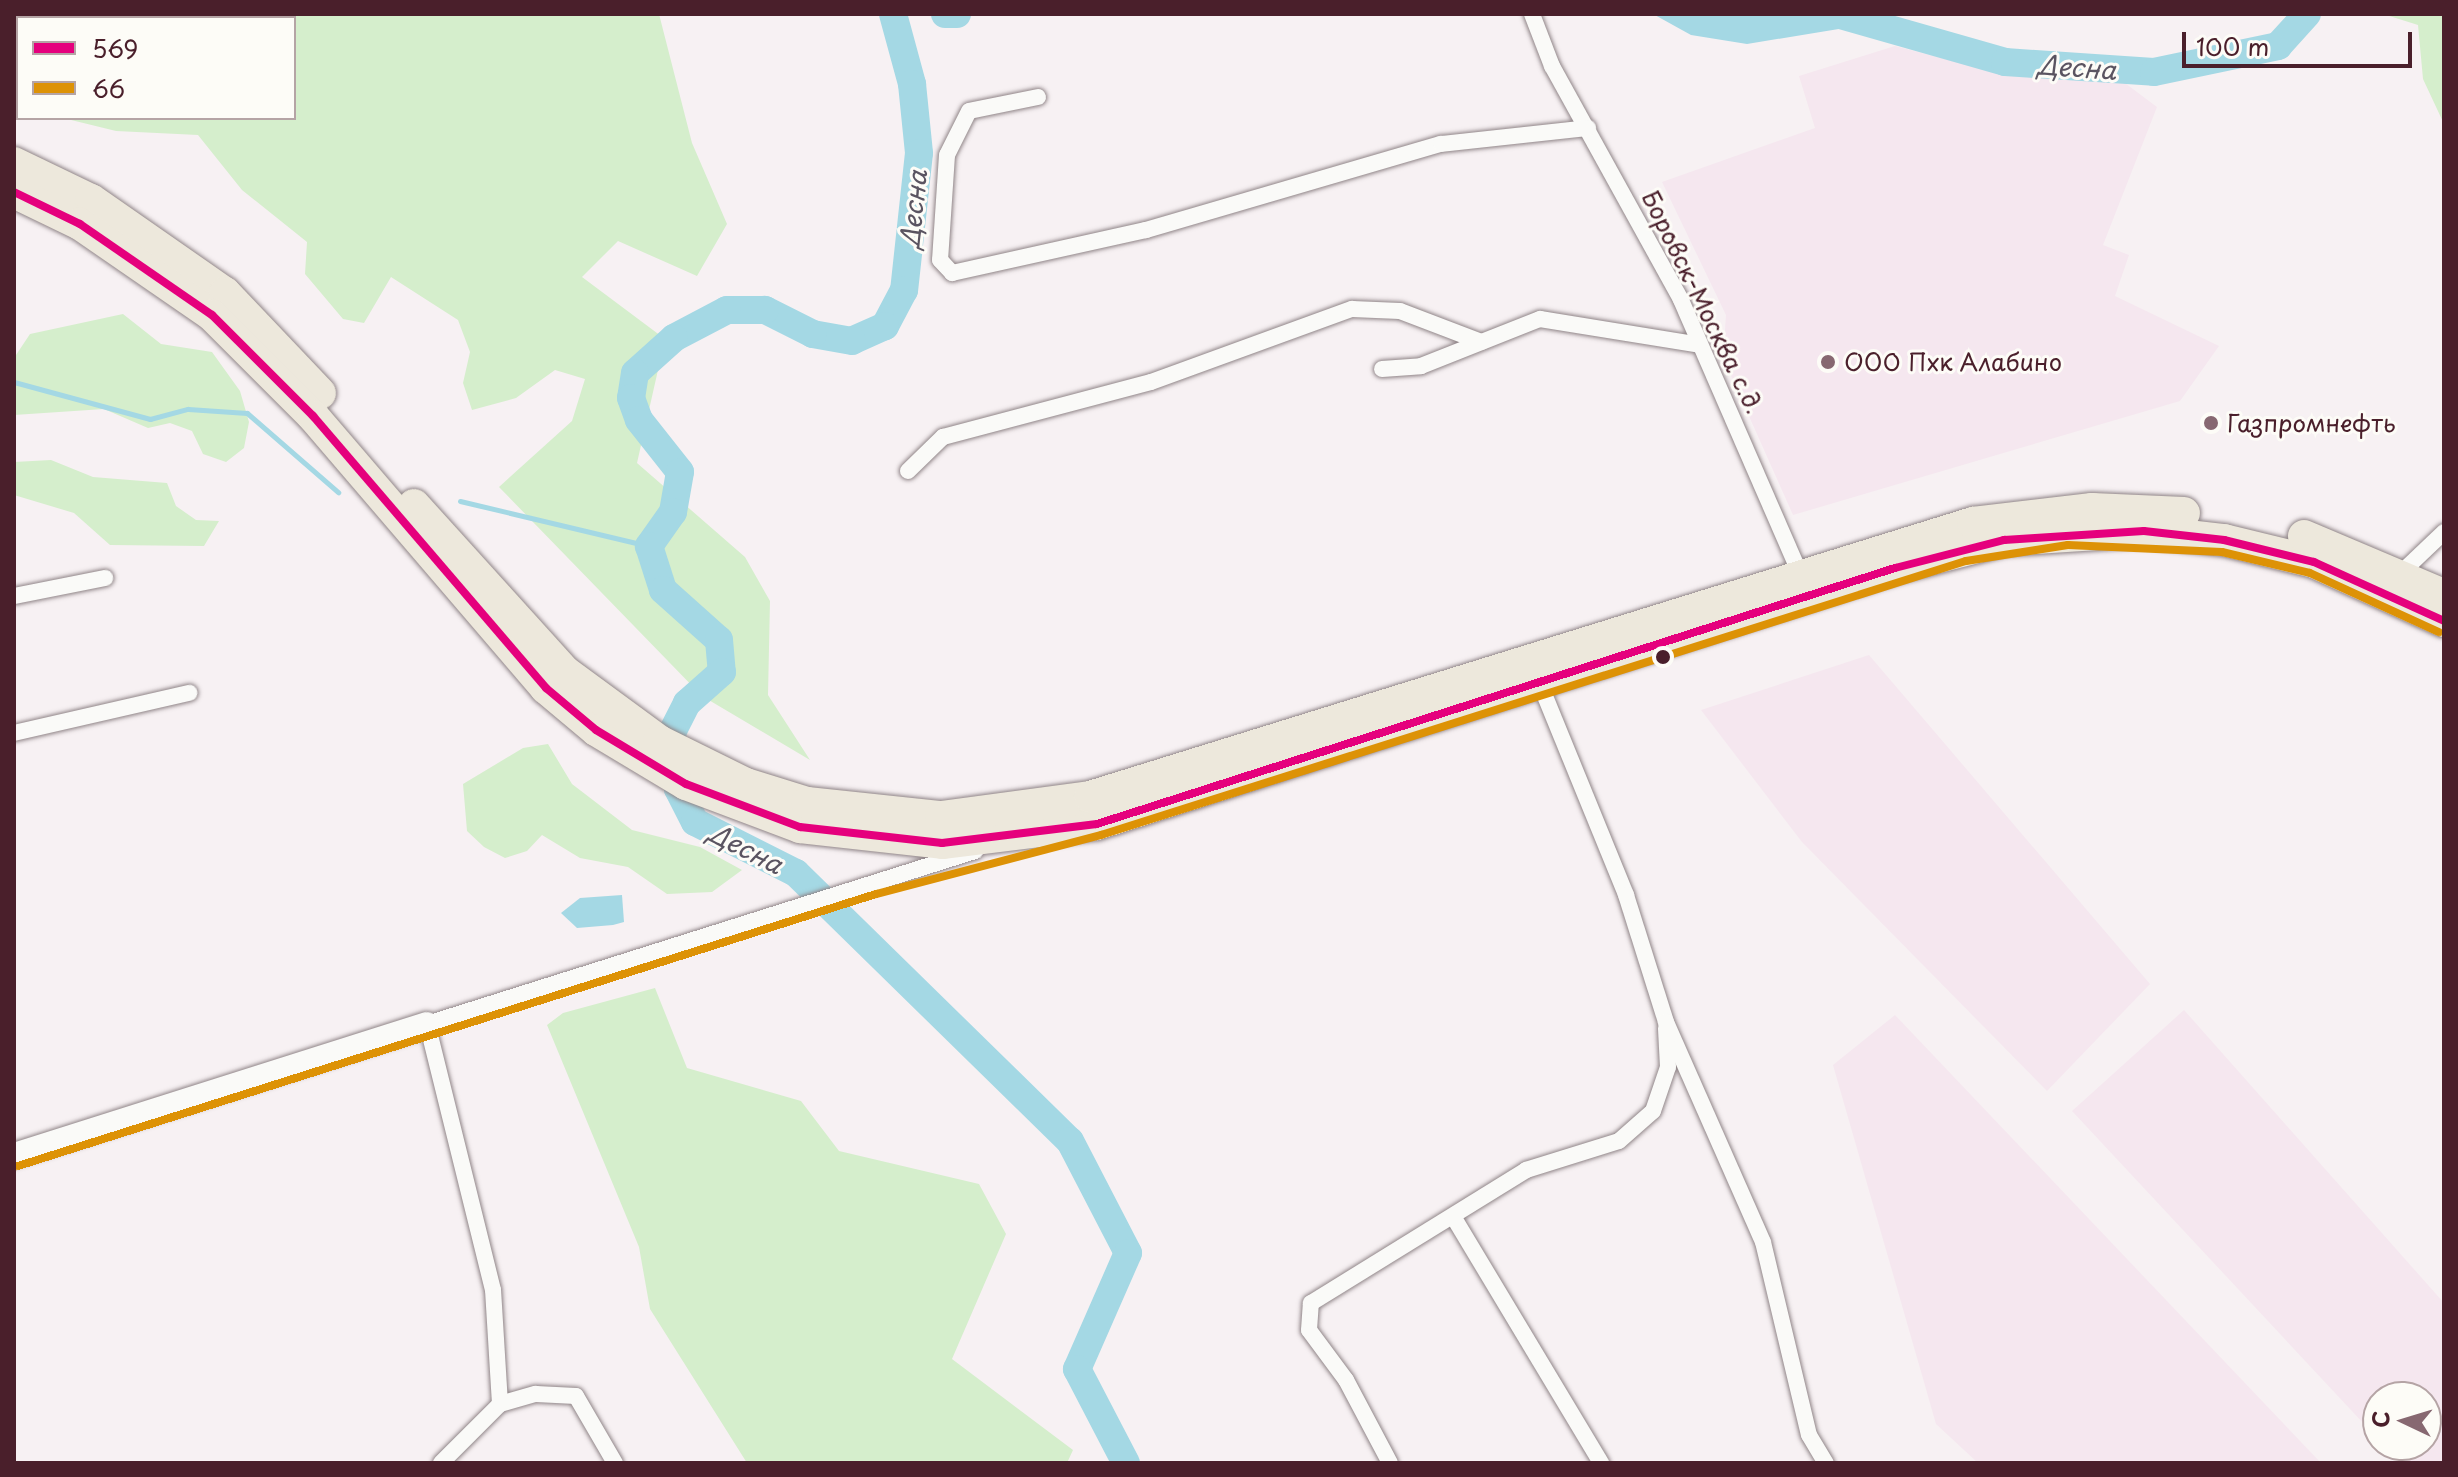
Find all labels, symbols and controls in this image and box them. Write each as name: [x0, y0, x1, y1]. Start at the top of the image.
legend: [16, 16, 296, 120]
scale bar: [2186, 16, 2416, 66]
text: 100 m: [2196, 28, 2269, 64]
text: 569: [92, 30, 138, 66]
water label: Десна: [2037, 49, 2117, 85]
text: 66: [92, 70, 125, 106]
water label: Десна: [893, 168, 933, 250]
street label: Боровск-Москва с.д.: [1636, 186, 1770, 418]
place label: ООО Пхк Алабино: [1844, 348, 2066, 376]
marker: ООО Пхк Алабино: [1819, 353, 1837, 371]
place label: Газпромнефть: [2227, 409, 2396, 437]
marker: Газпромнефть: [2202, 414, 2220, 432]
unlabelled marker: [1655, 649, 1671, 665]
water label: Десна: [704, 816, 788, 880]
north arrow: [2362, 1381, 2442, 1461]
text: С: [2363, 1410, 2397, 1429]

